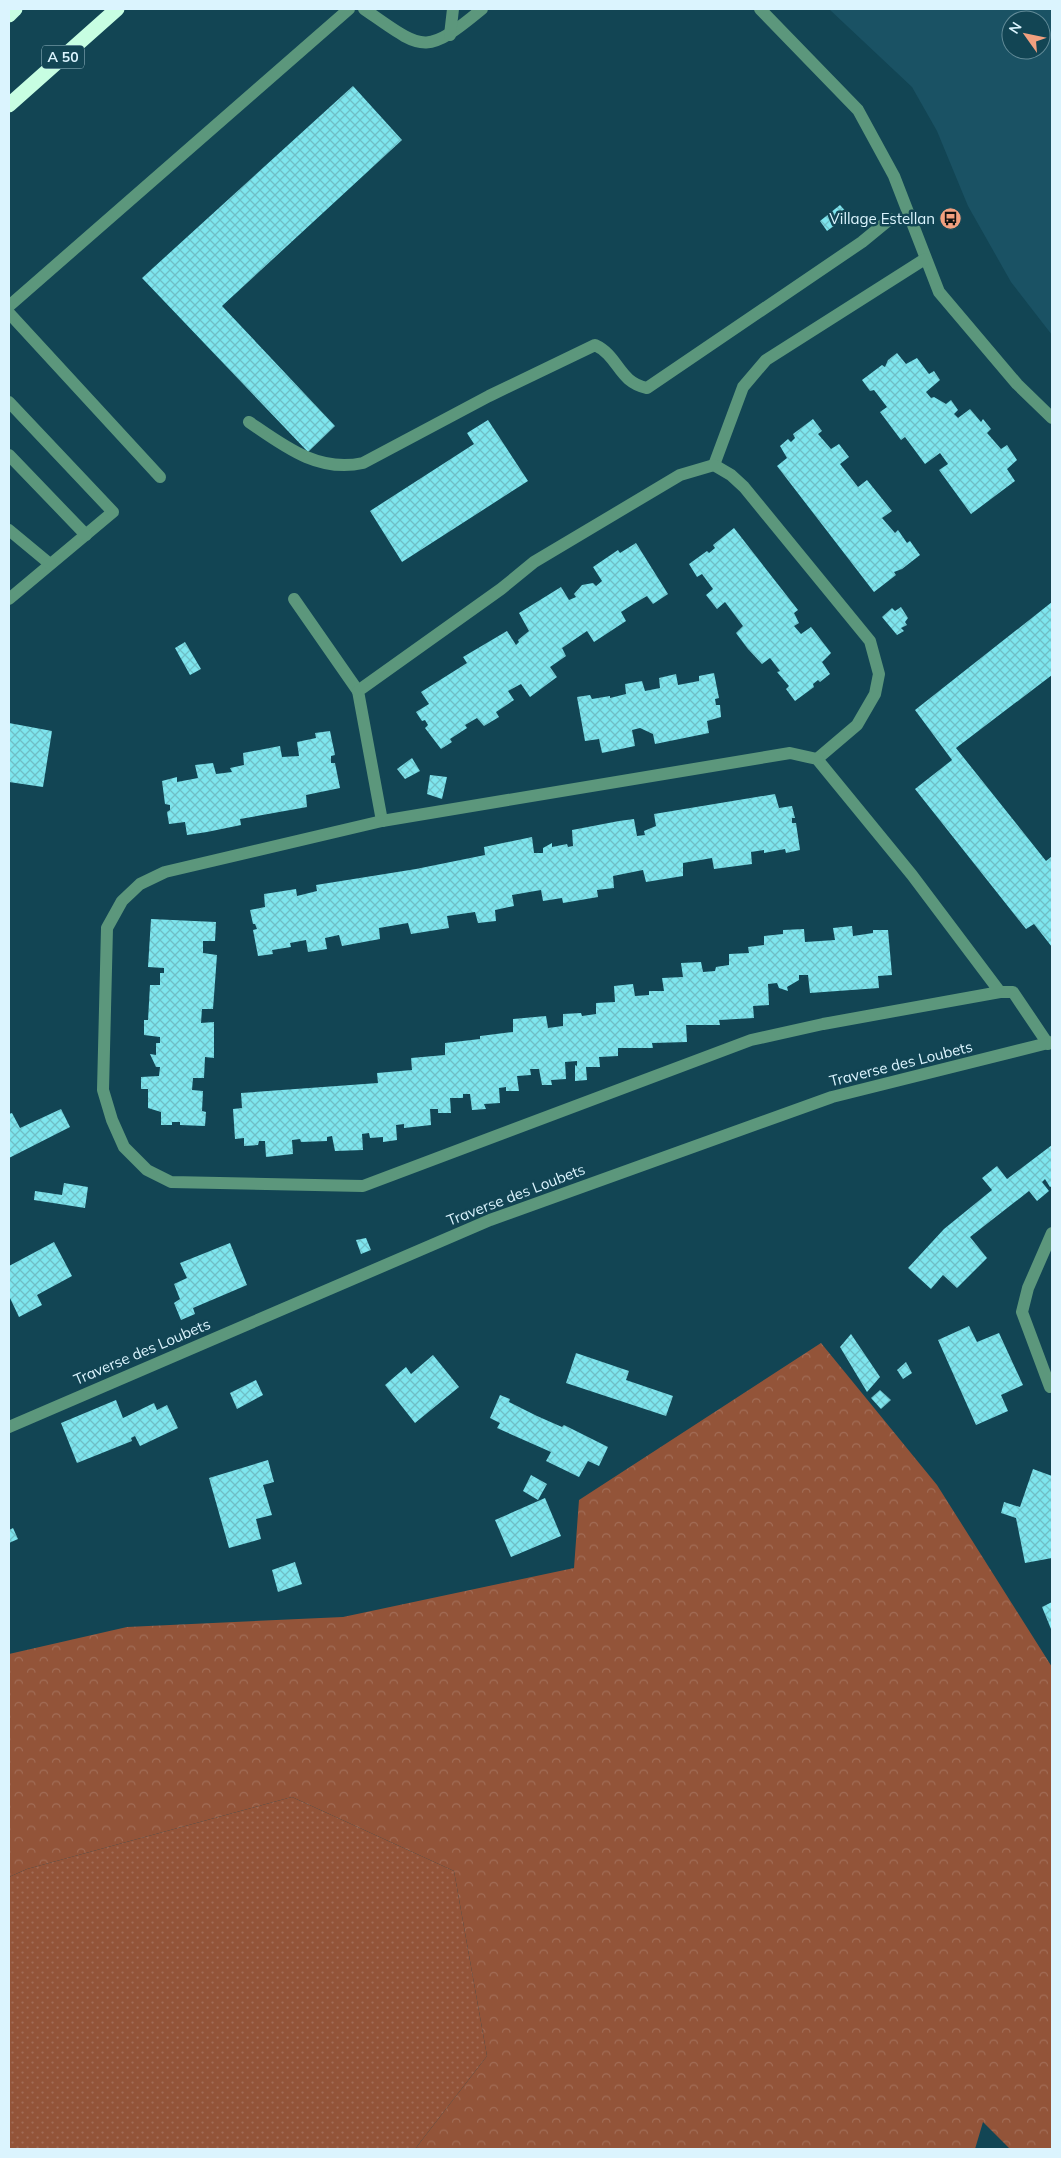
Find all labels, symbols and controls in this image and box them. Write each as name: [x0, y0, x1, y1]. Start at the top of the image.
north arrow: [1001, 10, 1051, 60]
text: N: [1005, 19, 1026, 37]
road number: A 50: [42, 46, 84, 68]
bus stop icon: Village Estellan: [939, 207, 963, 231]
place label: Village Estellan: [829, 209, 935, 228]
street label: Traverse des Loubets: [827, 1037, 974, 1090]
street label: Traverse des Loubets: [444, 1159, 588, 1230]
street label: Traverse des Loubets: [71, 1314, 213, 1389]

